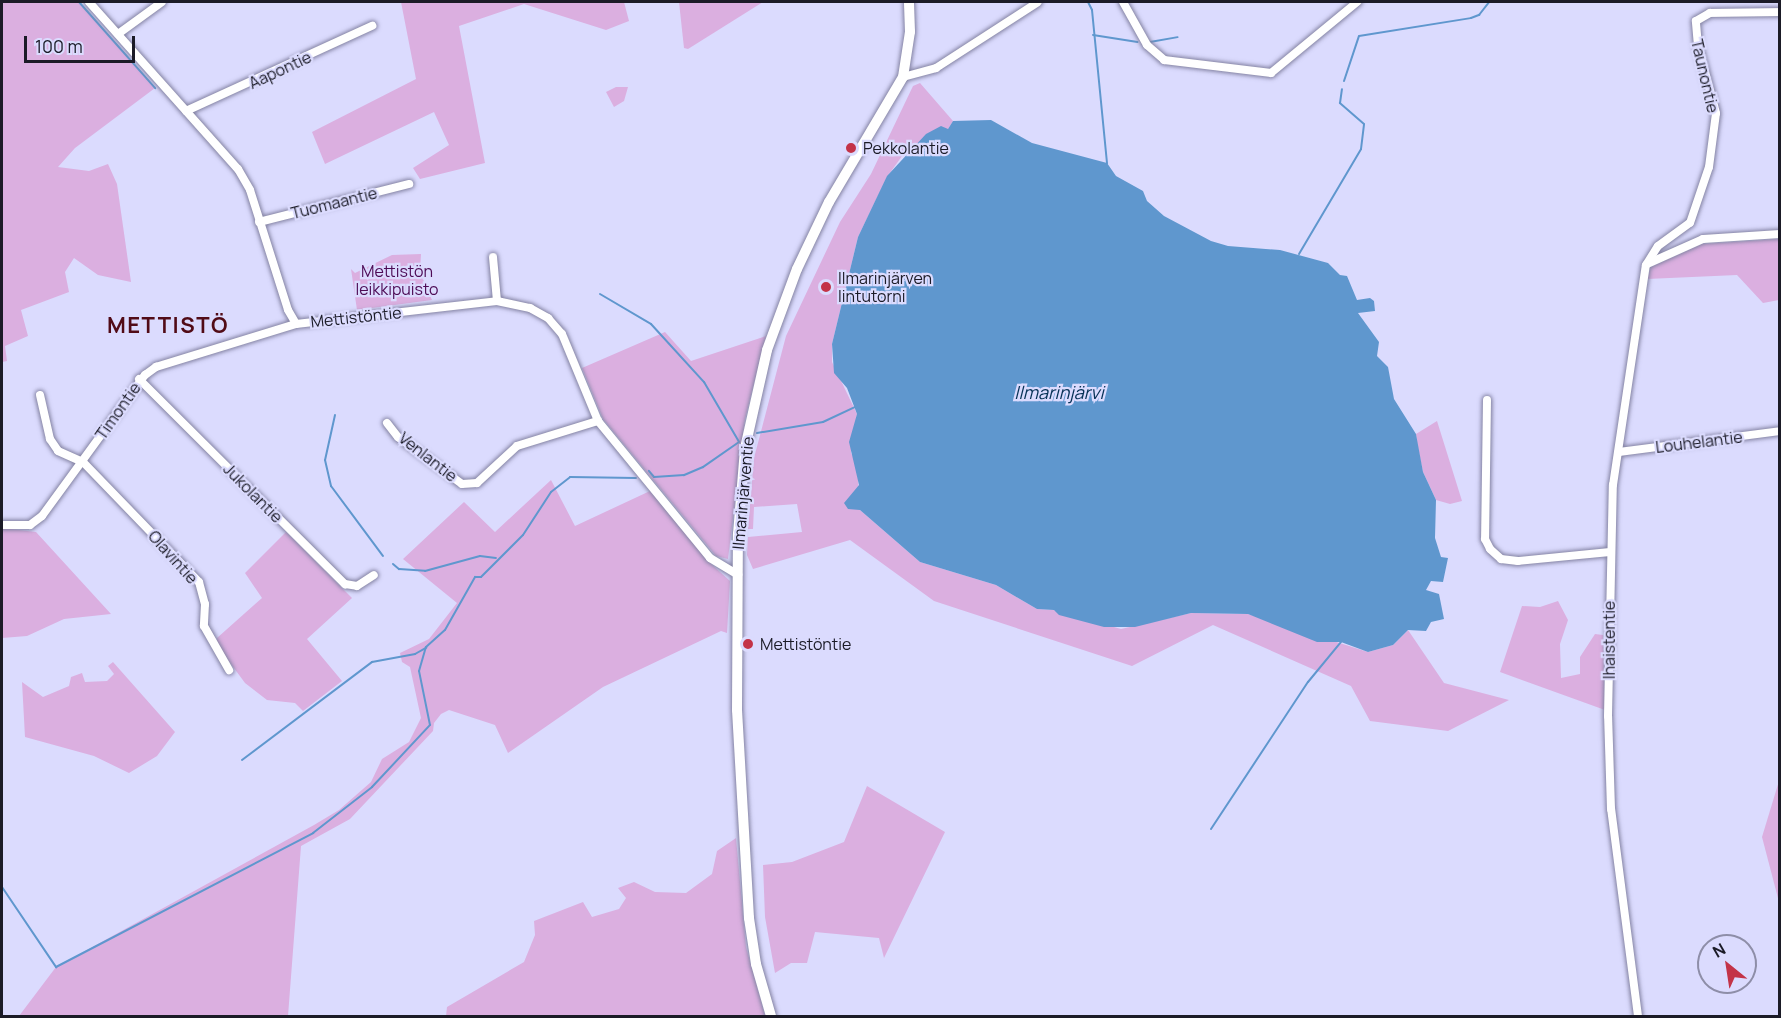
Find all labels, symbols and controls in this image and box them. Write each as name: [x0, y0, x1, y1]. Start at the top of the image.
scale bar: [27, 24, 138, 62]
text: 100 m: [35, 34, 83, 58]
street label: Taunontie: [1687, 37, 1723, 115]
street label: Aapontie: [246, 47, 314, 93]
place label: Pekkolantie: [863, 138, 949, 158]
marker: Pekkolantie: [844, 141, 858, 155]
street label: Tuomaantie: [289, 183, 379, 223]
park label: Mettistön leikkipuisto: [355, 261, 439, 299]
place label: Ilmarinjärven lintutorni: [838, 268, 932, 306]
marker: Ilmarinjärven lintutorni: [819, 280, 833, 294]
street label: Mettistöntie: [310, 303, 402, 331]
district label: METTISTÖ: [107, 313, 229, 339]
street label: Timontie: [91, 379, 145, 443]
water label: Ilmarinjärvi: [1014, 381, 1104, 403]
street label: Louhelantie: [1654, 427, 1744, 457]
street label: Venlantie: [395, 428, 461, 486]
street label: Ilmarinjärventie: [728, 436, 758, 550]
street label: Jukolantie: [219, 459, 287, 527]
street label: Olavintie: [144, 527, 202, 587]
street label: Ihaistentie: [1599, 601, 1619, 679]
place label: Mettistöntie: [760, 634, 851, 654]
marker: Mettistöntie: [741, 637, 755, 651]
north arrow: [1697, 934, 1757, 994]
text: N: [1709, 938, 1729, 963]

